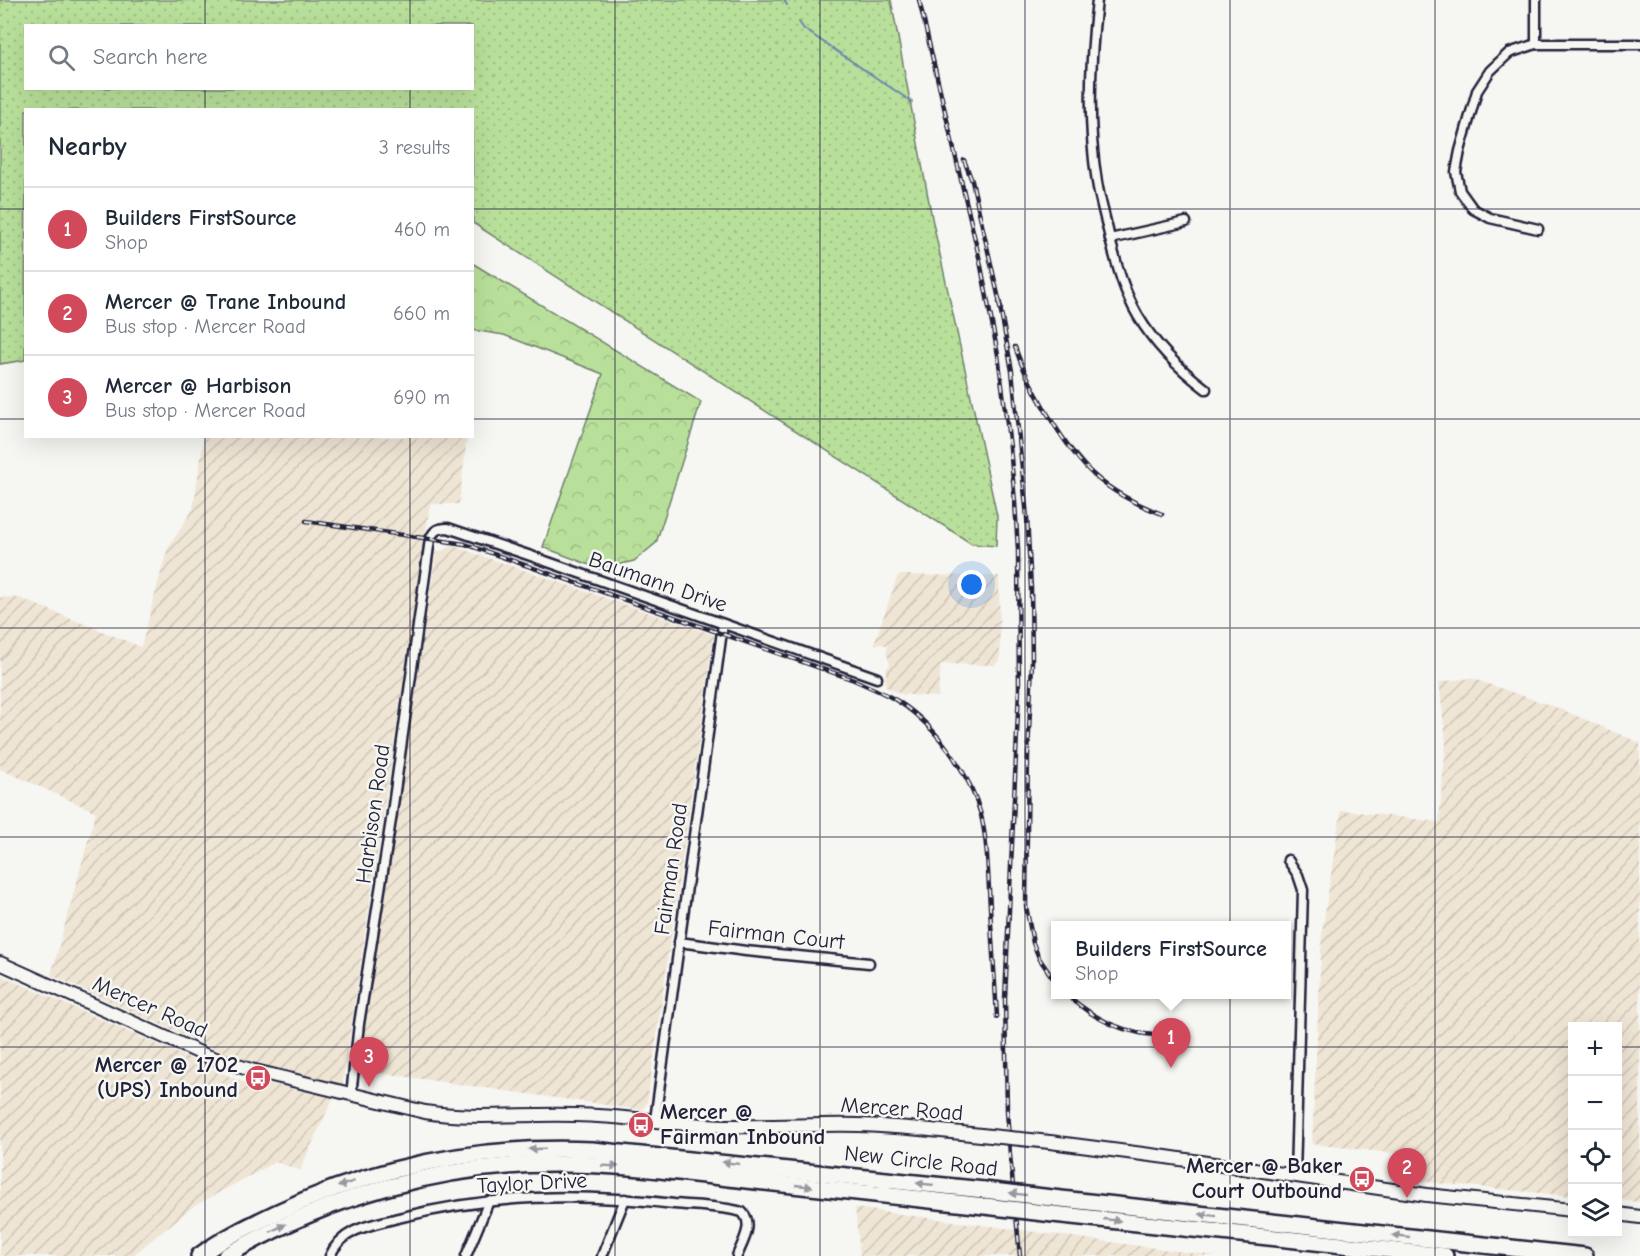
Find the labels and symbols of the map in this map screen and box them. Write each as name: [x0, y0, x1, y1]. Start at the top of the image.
street label: Baumann Drive: [585, 546, 731, 618]
your location: [957, 570, 986, 599]
street label: Harbison Road: [350, 743, 396, 885]
street label: Fairman Road: [649, 801, 693, 937]
street label: Fairman Court: [707, 915, 846, 955]
street label: Mercer Road: [89, 970, 211, 1044]
pin: 1: [1152, 1018, 1190, 1068]
pin: 3: [350, 1038, 388, 1087]
place label: Mercer @ 1702 (UPS) Inbound: [95, 1052, 238, 1103]
bus stop icon: Mercer @ 1702 (UPS) Inbound: [243, 1063, 273, 1093]
street label: Mercer Road: [840, 1092, 964, 1126]
place label: Mercer @ Fairman Inbound: [660, 1099, 825, 1150]
bus stop icon: Mercer @ Fairman Inbound: [626, 1110, 656, 1140]
street label: New Circle Road: [843, 1140, 999, 1182]
one-way arrow: [528, 1144, 547, 1154]
pin: 2: [1388, 1148, 1426, 1198]
place label: Mercer @ Baker Court Outbound: [1186, 1153, 1342, 1204]
one-way arrow: [722, 1158, 741, 1168]
one-way arrow: [600, 1162, 619, 1171]
bus stop icon: Mercer @ Baker Court Outbound: [1347, 1164, 1377, 1194]
street label: Taylor Drive: [476, 1167, 588, 1199]
one-way arrow: [916, 1179, 935, 1189]
one-way arrow: [337, 1180, 355, 1190]
one-way arrow: [794, 1182, 813, 1191]
one-way arrow: [1008, 1189, 1027, 1199]
one-way arrow: [1198, 1210, 1217, 1220]
one-way arrow: [1102, 1215, 1121, 1225]
one-way arrow: [269, 1224, 286, 1233]
one-way arrow: [1392, 1231, 1411, 1241]

